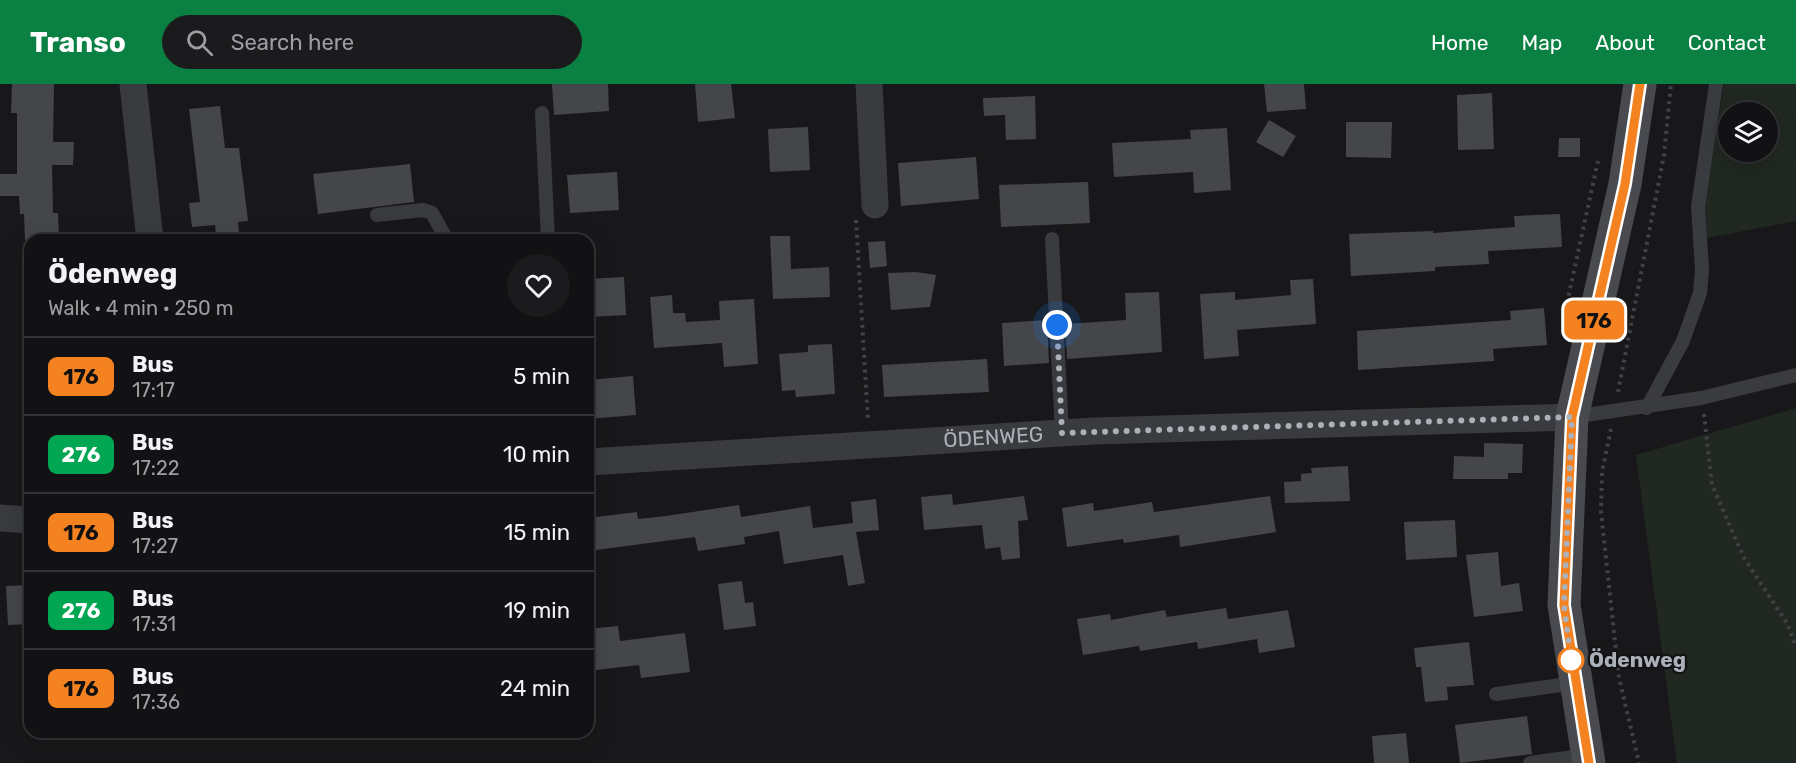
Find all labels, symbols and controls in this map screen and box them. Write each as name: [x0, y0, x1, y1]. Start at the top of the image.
search box: [162, 15, 582, 69]
text: Transo: [30, 26, 126, 59]
icon: search: [183, 26, 216, 59]
text: Search here: [231, 29, 354, 56]
text: Home: [1431, 30, 1488, 55]
text: Map: [1521, 30, 1562, 55]
text: About: [1595, 30, 1655, 55]
text: Contact: [1688, 30, 1766, 55]
map controls: [1718, 102, 1778, 162]
button: layers: [1718, 102, 1778, 162]
button: heart: [507, 254, 570, 317]
text: Ödenweg: [48, 257, 177, 290]
text: Walk · 4 min · 250 m: [48, 296, 233, 320]
line badge: 176: [1560, 300, 1628, 340]
text: 176: [1576, 308, 1612, 333]
your location: [1042, 310, 1072, 340]
text: Bus: [132, 351, 174, 378]
text: 5 min: [513, 363, 570, 390]
text: 176: [63, 364, 99, 389]
text: 17:17: [132, 378, 175, 402]
street label: ÖDENWEG: [943, 421, 1044, 452]
text: Bus: [132, 429, 174, 456]
text: 10 min: [503, 441, 570, 468]
text: 276: [62, 442, 100, 467]
text: 17:22: [132, 456, 179, 480]
text: Bus: [132, 507, 174, 534]
text: 15 min: [504, 519, 570, 546]
text: 176: [63, 520, 99, 545]
text: 17:27: [132, 534, 178, 558]
text: Bus: [132, 585, 174, 612]
text: 19 min: [504, 597, 570, 624]
text: 276: [62, 598, 100, 623]
text: 17:31: [132, 612, 176, 636]
marker: Ödenweg: [1558, 647, 1584, 673]
place label: Ödenweg: [1589, 647, 1686, 672]
text: Bus: [132, 663, 174, 690]
text: 24 min: [500, 675, 570, 702]
text: 176: [63, 676, 99, 701]
text: 17:36: [132, 690, 180, 714]

